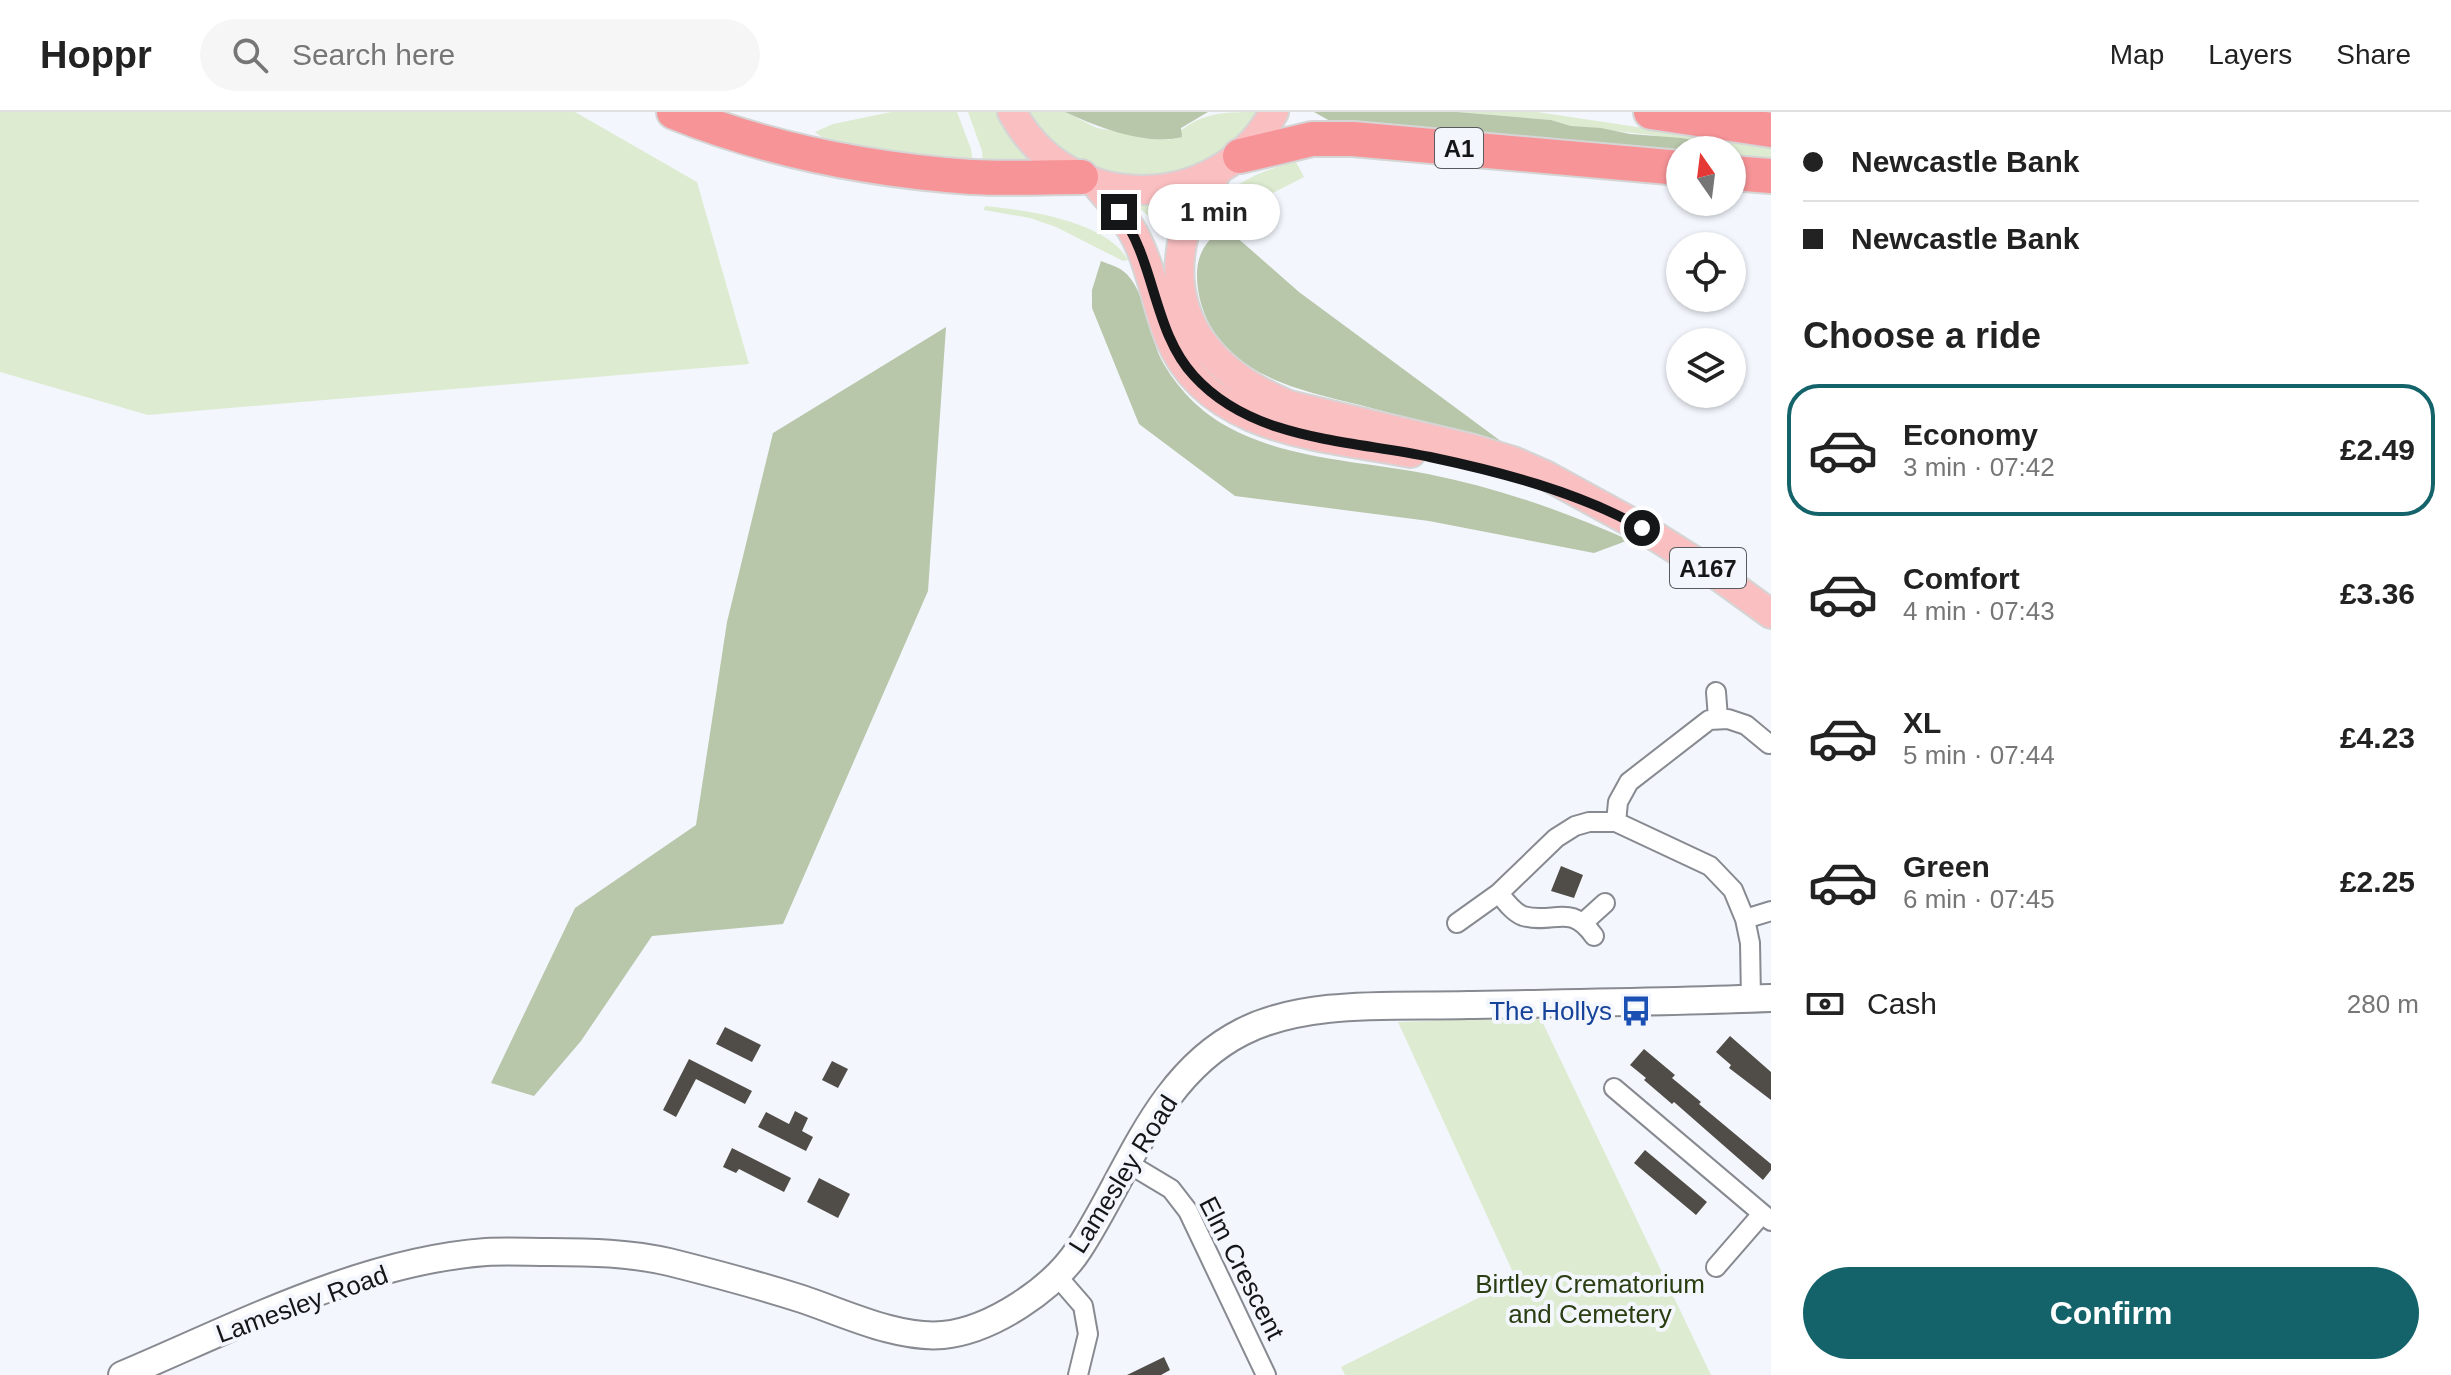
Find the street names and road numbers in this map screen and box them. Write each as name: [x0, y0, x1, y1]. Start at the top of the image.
road number: A1: [1435, 128, 1483, 168]
road number: A167: [1670, 548, 1746, 588]
street label: Lamesley Road: [1062, 1089, 1184, 1259]
street label: Elm Crescent: [1193, 1192, 1291, 1345]
street label: Lamesley Road: [212, 1259, 392, 1349]

